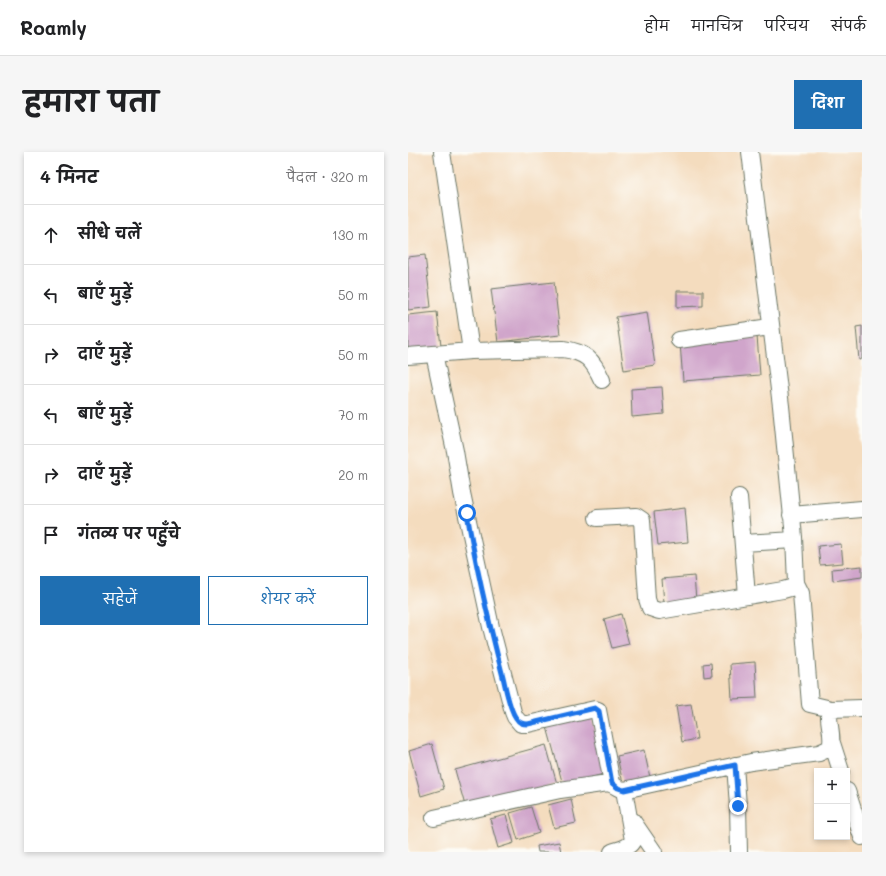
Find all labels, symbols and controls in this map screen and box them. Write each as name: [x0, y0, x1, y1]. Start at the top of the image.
text: Roamly: [20, 15, 87, 40]
text: होम: [645, 16, 669, 35]
text: मानचित्र: [691, 16, 743, 35]
text: परिचय: [765, 16, 809, 35]
text: संपर्क: [831, 16, 866, 35]
button: दिशा: [794, 80, 862, 129]
text: हमारा पता: [24, 83, 159, 119]
text: 4 मिनट: [40, 165, 98, 187]
text: पैदल · 320 m: [287, 168, 368, 185]
text: सीधे चलें: [78, 223, 141, 243]
icon: ahead: [40, 224, 62, 246]
text: 130 m: [332, 226, 368, 243]
text: बाएँ मुड़ें: [78, 283, 132, 303]
icon: left: [40, 284, 62, 306]
text: 50 m: [338, 286, 368, 303]
text: दाएँ मुड़ें: [78, 343, 132, 363]
icon: right: [40, 344, 62, 366]
text: 50 m: [338, 346, 368, 363]
text: बाएँ मुड़ें: [78, 403, 132, 423]
icon: left: [40, 404, 62, 426]
text: 70 m: [338, 406, 368, 423]
text: दाएँ मुड़ें: [78, 463, 132, 483]
icon: right: [40, 464, 62, 486]
text: 20 m: [338, 466, 368, 483]
route start: [458, 504, 476, 522]
text: गंतव्य पर पहुँचे: [78, 523, 180, 543]
icon: arrive: [40, 524, 62, 546]
button: सहेजें: [40, 576, 200, 625]
button: शेयर करें: [208, 576, 368, 625]
map controls: [814, 768, 850, 840]
button: +: [814, 768, 850, 804]
route end: [729, 797, 747, 815]
button: −: [814, 804, 850, 840]

